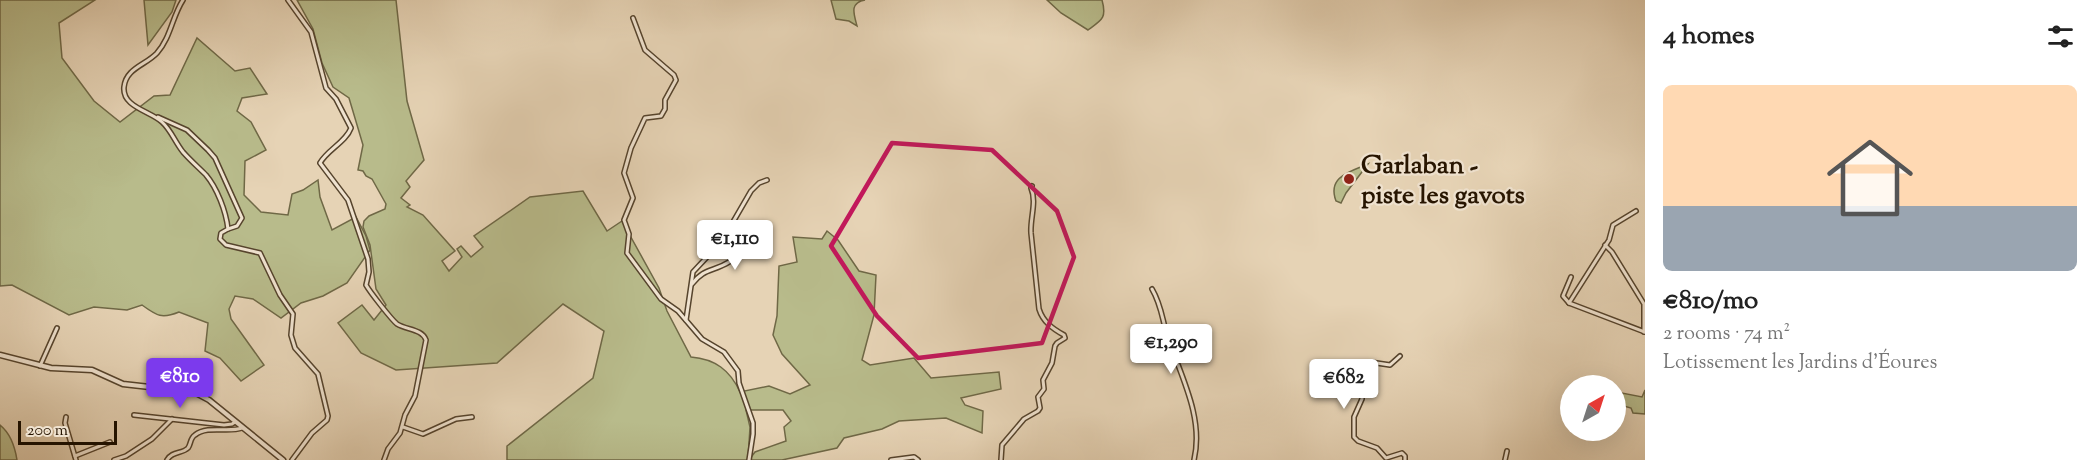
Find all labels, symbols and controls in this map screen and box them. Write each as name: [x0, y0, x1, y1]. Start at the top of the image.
text: 4 homes: [1663, 18, 1754, 55]
icon: filters: [2044, 20, 2077, 53]
icon: home: [1816, 124, 1924, 232]
place label: Garlaban - piste les gavots: [1361, 148, 1525, 215]
marker: Garlaban - piste les gavots: [1342, 172, 1356, 186]
pin: €1,110: [686, 220, 784, 271]
text: €1,110: [711, 225, 759, 254]
text: €810/mo: [1663, 283, 1758, 320]
text: 2 rooms · 74 m²: [1663, 320, 1790, 349]
pin: €1,290: [1122, 324, 1220, 375]
text: €1,290: [1144, 329, 1198, 358]
text: Lotissement les Jardins d’Éoures: [1663, 349, 1937, 378]
pin: €810: [144, 358, 216, 409]
pin: €682: [1308, 359, 1380, 410]
text: €810: [160, 363, 200, 392]
text: €682: [1323, 364, 1365, 393]
north arrow: [1560, 375, 1626, 441]
map controls: [1560, 375, 1626, 441]
scale bar: [18, 418, 117, 446]
text: 200 m: [27, 420, 68, 443]

